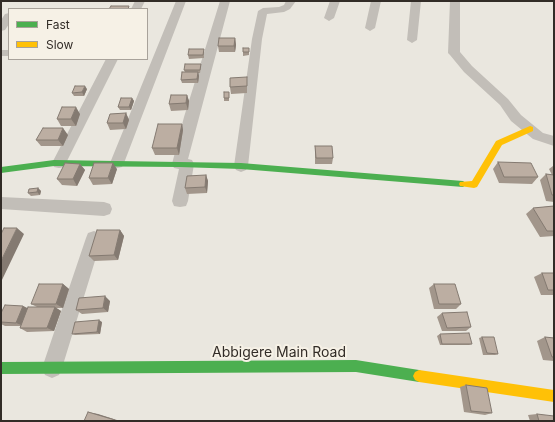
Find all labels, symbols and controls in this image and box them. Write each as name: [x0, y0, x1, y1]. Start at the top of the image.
legend: [8, 8, 148, 60]
text: Fast: [46, 17, 70, 32]
text: Slow: [46, 37, 73, 52]
street label: Abbigere Main Road: [212, 345, 346, 361]

